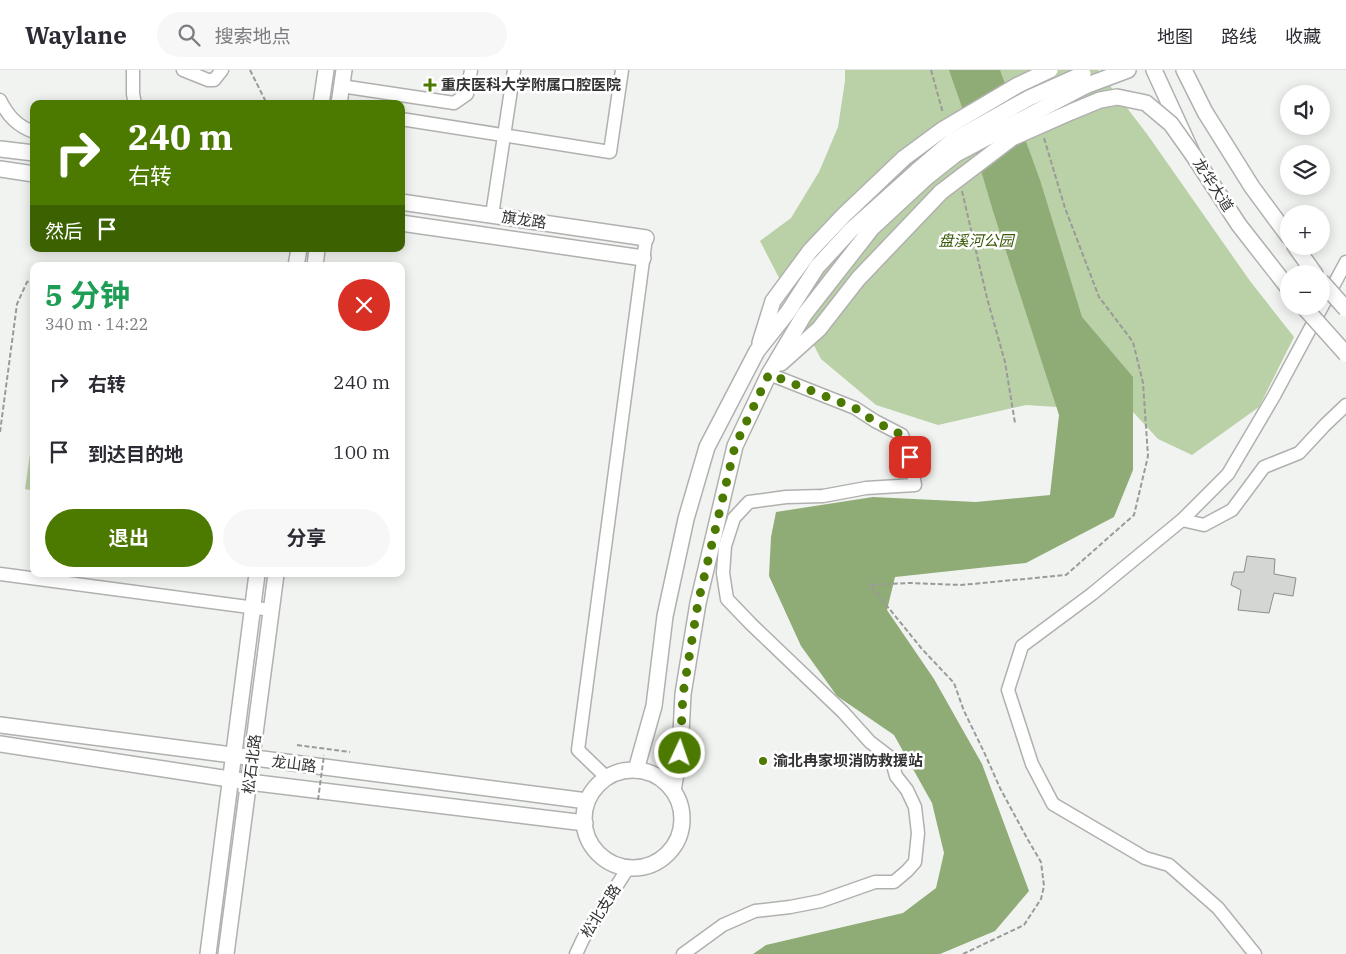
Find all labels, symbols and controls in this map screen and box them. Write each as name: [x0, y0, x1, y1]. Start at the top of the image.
search box: [157, 12, 507, 57]
text: Waylane: [25, 19, 127, 51]
icon: search: [175, 21, 203, 49]
text: 搜索地点: [215, 24, 291, 48]
text: 地图: [1157, 25, 1193, 48]
text: 路线: [1221, 25, 1257, 48]
text: 收藏: [1285, 25, 1321, 48]
place label: 重庆医科大学附属口腔医院: [441, 75, 621, 94]
marker: 重庆医科大学附属口腔医院: [423, 78, 437, 92]
map controls: [1280, 85, 1330, 315]
button: sound: [1280, 85, 1330, 135]
text: 240 m: [128, 114, 233, 160]
icon: right: [45, 120, 110, 185]
button: layers: [1280, 145, 1330, 195]
street label: 龙华大道: [1189, 154, 1238, 215]
text: 右转: [128, 161, 172, 190]
button: +: [1280, 205, 1330, 255]
street label: 旗龙路: [500, 207, 548, 232]
icon: arrive: [93, 215, 121, 243]
text: 然后: [45, 219, 83, 243]
park label: 盘溪河公园: [938, 231, 1015, 250]
button: −: [1280, 265, 1330, 315]
text: 5 分钟: [45, 275, 130, 314]
button: close: [338, 279, 390, 331]
text: 340 m · 14:22: [45, 314, 148, 334]
icon: right: [45, 368, 73, 396]
text: 240 m: [333, 370, 390, 394]
text: 右转: [88, 372, 126, 396]
pin: [889, 436, 931, 478]
icon: arrive: [45, 438, 73, 466]
text: 100 m: [333, 440, 390, 464]
text: 到达目的地: [88, 442, 183, 466]
icon: arrive: [896, 443, 924, 471]
button: 退出: [45, 509, 213, 567]
button: 分享: [223, 509, 390, 567]
position arrow: [653, 726, 705, 778]
street label: 松石北路: [238, 733, 265, 795]
street label: 龙山路: [271, 751, 318, 776]
place label: 渝北冉家坝消防救援站: [773, 751, 923, 770]
marker: 渝北冉家坝消防救援站: [757, 755, 769, 767]
street label: 松北支路: [577, 880, 625, 941]

